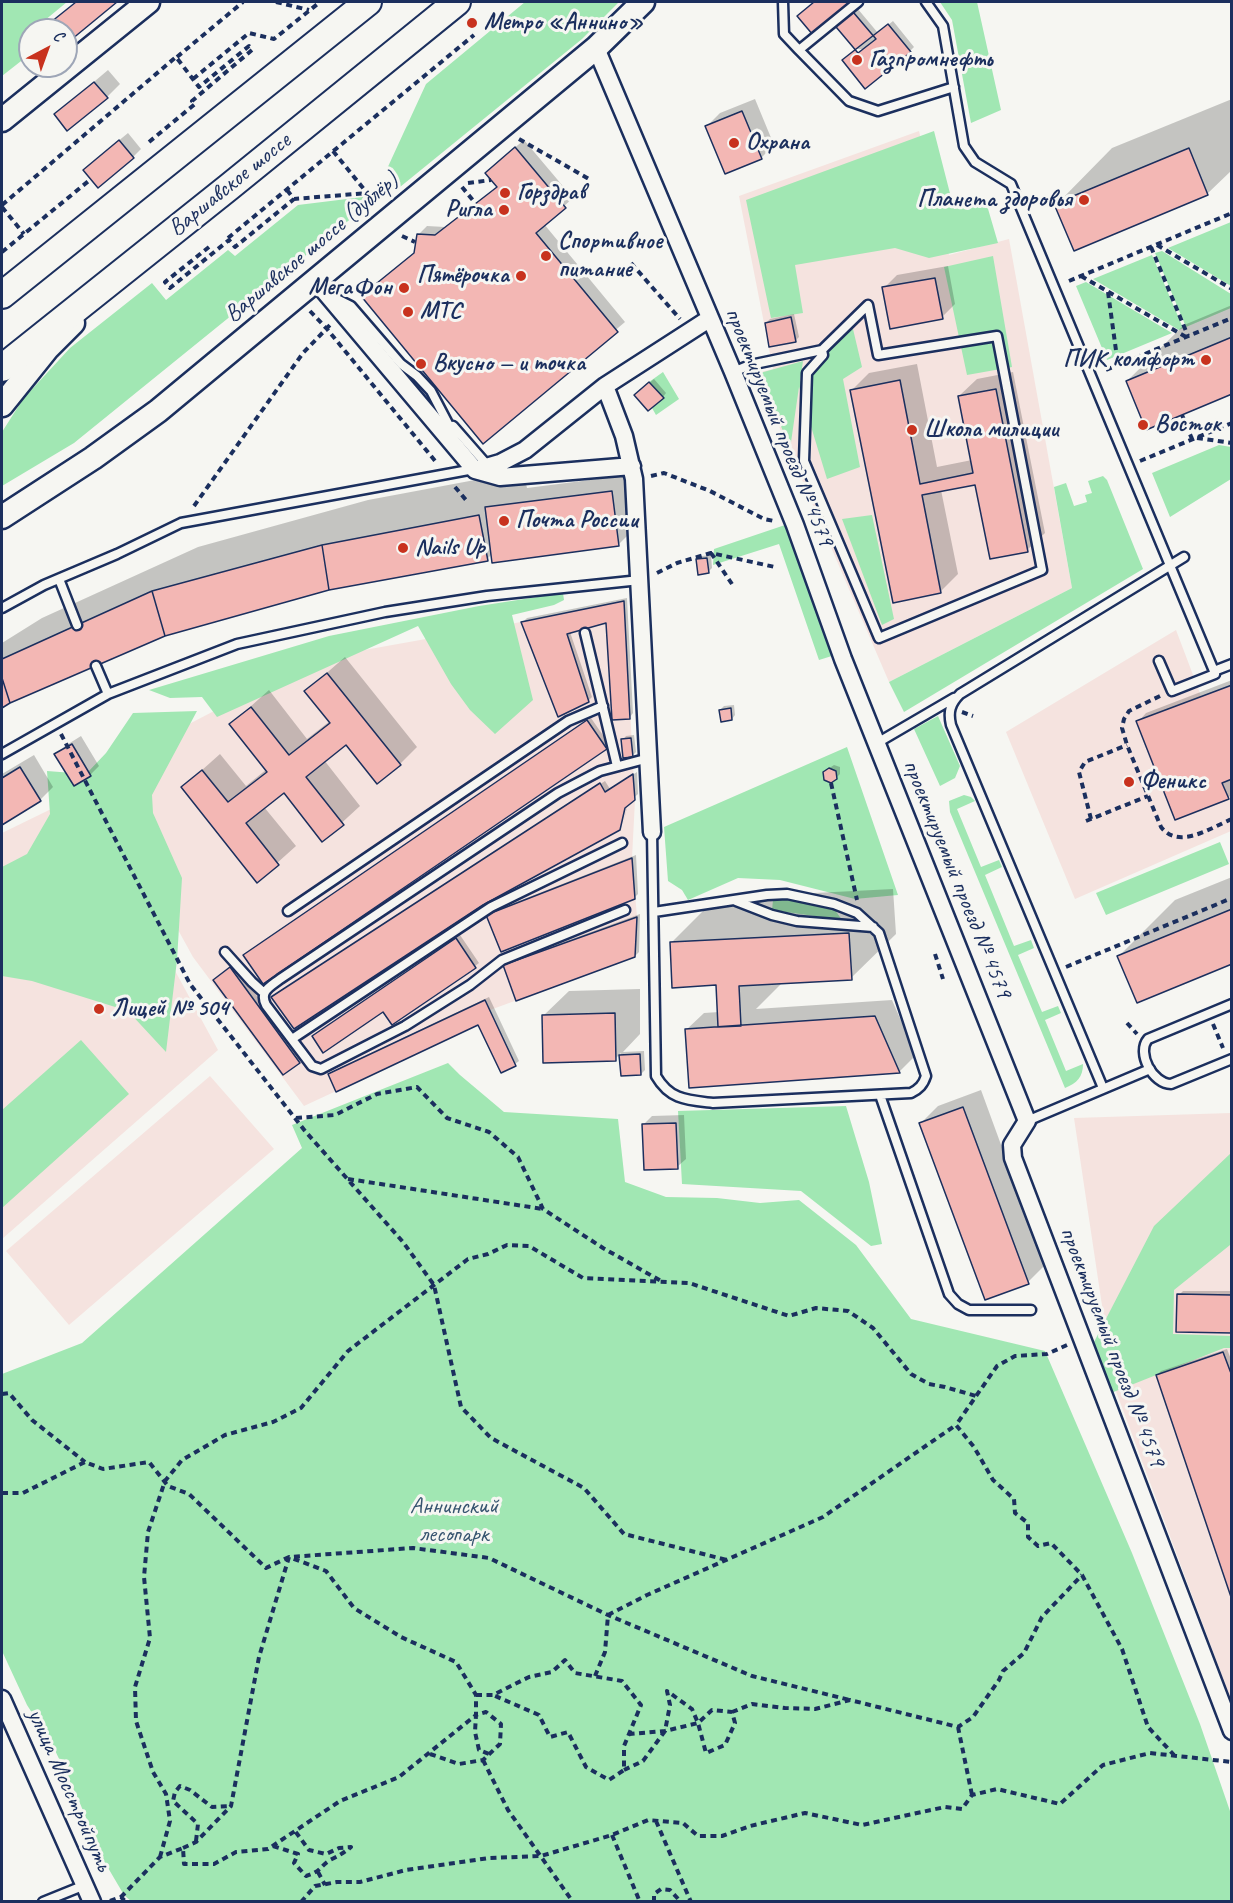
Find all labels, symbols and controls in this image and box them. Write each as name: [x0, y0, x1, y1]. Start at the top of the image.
place label: Метро «Аннино»: [484, 9, 643, 37]
marker: Метро «Аннино»: [465, 16, 479, 30]
north arrow: [18, 18, 78, 78]
text: С: [49, 26, 68, 46]
place label: Газпромнефть: [869, 46, 992, 74]
marker: Газпромнефть: [850, 53, 864, 67]
street label: Варшавское шоссе: [163, 127, 297, 243]
place label: Охрана: [746, 129, 809, 157]
marker: Охрана: [727, 136, 741, 150]
street label: Варшавское шоссе (дублёр): [219, 167, 405, 329]
place label: Горздрав: [517, 179, 586, 207]
marker: Горздрав: [498, 186, 512, 200]
place label: Планета здоровья: [917, 186, 1072, 214]
marker: Планета здоровья: [1077, 193, 1091, 207]
place label: Ригла: [445, 196, 492, 224]
marker: Ригла: [497, 203, 511, 217]
place label: Спортивное питание: [558, 228, 662, 284]
marker: Спортивное питание: [539, 249, 553, 263]
place label: Пятёрочка: [417, 262, 509, 290]
marker: Пятёрочка: [514, 269, 528, 283]
place label: МегаФон: [309, 274, 392, 302]
marker: МегаФон: [397, 281, 411, 295]
place label: МТС: [420, 298, 461, 326]
street label: проектируемый проезд № 4579: [718, 304, 840, 550]
marker: МТС: [401, 305, 415, 319]
place label: ПИК комфорт: [1063, 346, 1194, 374]
place label: Вкусно — и точка: [433, 350, 585, 378]
marker: ПИК комфорт: [1199, 353, 1213, 367]
marker: Вкусно — и точка: [414, 357, 428, 371]
place label: Восток: [1155, 411, 1221, 439]
place label: Школа милиции: [924, 416, 1058, 444]
marker: Восток: [1136, 418, 1150, 432]
marker: Школа милиции: [905, 423, 919, 437]
place label: Почта России: [516, 507, 638, 535]
marker: Почта России: [497, 514, 511, 528]
place label: Nails Up: [415, 534, 485, 562]
marker: Nails Up: [396, 541, 410, 555]
street label: проектируемый проезд № 4579: [896, 756, 1018, 1002]
place label: Феникс: [1141, 768, 1206, 796]
marker: Феникс: [1122, 775, 1136, 789]
place label: Лицей № 504: [111, 995, 229, 1023]
marker: Лицей № 504: [92, 1002, 106, 1016]
street label: проектируемый проезд № 4579: [1053, 1223, 1171, 1471]
park label: Аннинский лесопарк: [410, 1493, 498, 1549]
street label: улица Мосстройпуть: [20, 1704, 118, 1876]

